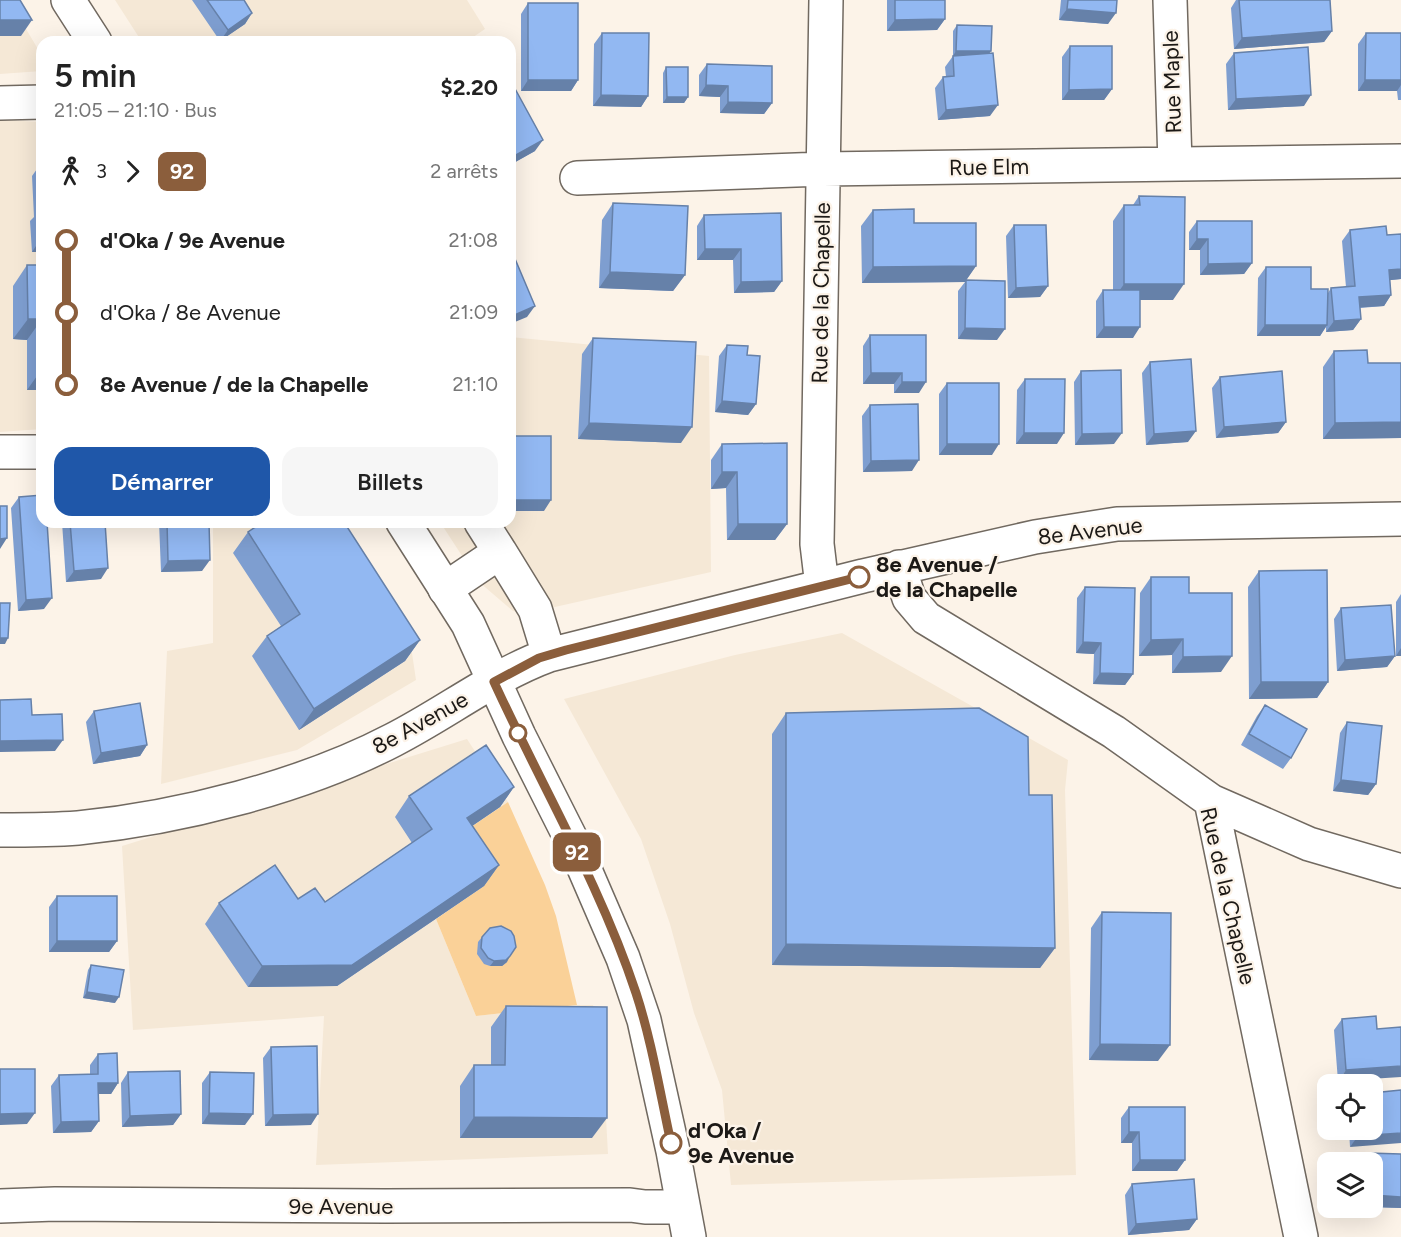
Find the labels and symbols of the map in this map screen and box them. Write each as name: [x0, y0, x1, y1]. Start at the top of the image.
street label: Rue Maple: [1157, 30, 1187, 134]
street label: Rue Elm: [949, 153, 1029, 181]
street label: Rue de la Chapelle: [806, 202, 836, 384]
street label: 8e Avenue: [1036, 511, 1144, 551]
place label: 8e Avenue / de la Chapelle: [876, 551, 1018, 603]
marker: 8e Avenue / de la Chapelle: [848, 566, 870, 588]
street label: 8e Avenue: [367, 686, 473, 760]
unlabelled marker: [509, 724, 527, 742]
street label: Rue de la Chapelle: [1194, 805, 1262, 987]
line badge: 92: [550, 832, 604, 872]
place label: d'Oka / 9e Avenue: [688, 1117, 794, 1169]
marker: d'Oka / 9e Avenue: [660, 1132, 682, 1154]
street label: 9e Avenue: [289, 1193, 393, 1220]

